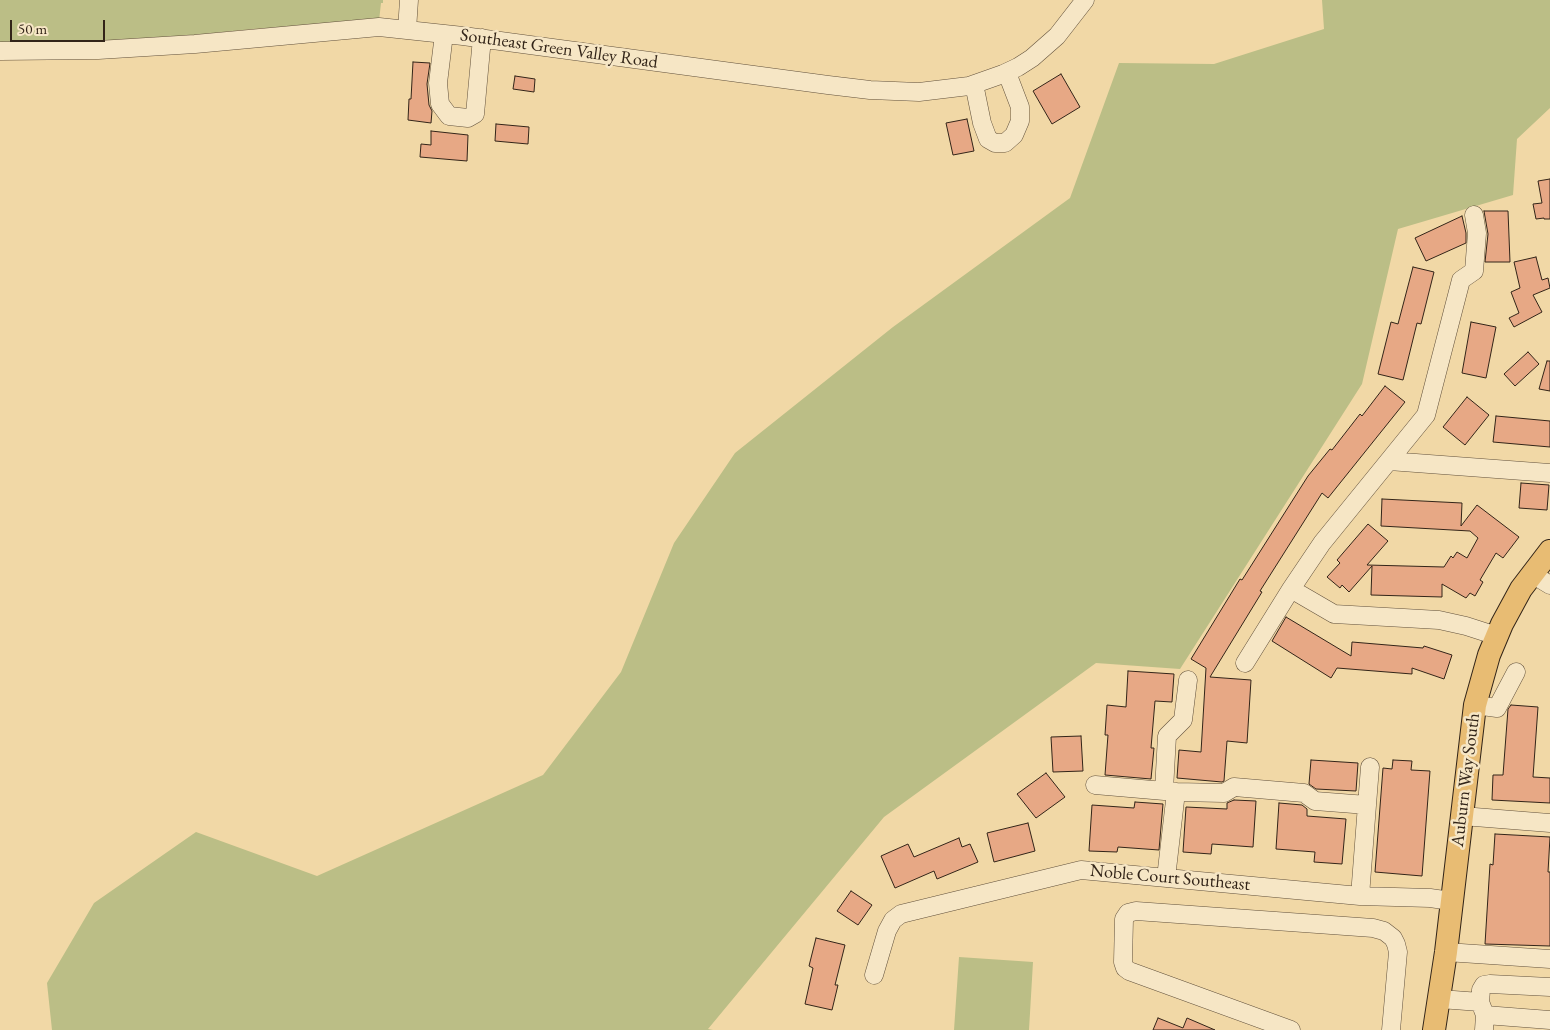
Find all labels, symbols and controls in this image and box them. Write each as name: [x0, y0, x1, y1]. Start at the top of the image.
scale bar: [12, 10, 108, 42]
text: 50 m: [18, 19, 47, 38]
street label: Southeast Green Valley Road: [459, 24, 659, 74]
street label: Auburn Way South: [1447, 712, 1485, 848]
street label: Noble Court Southeast: [1089, 860, 1251, 896]

